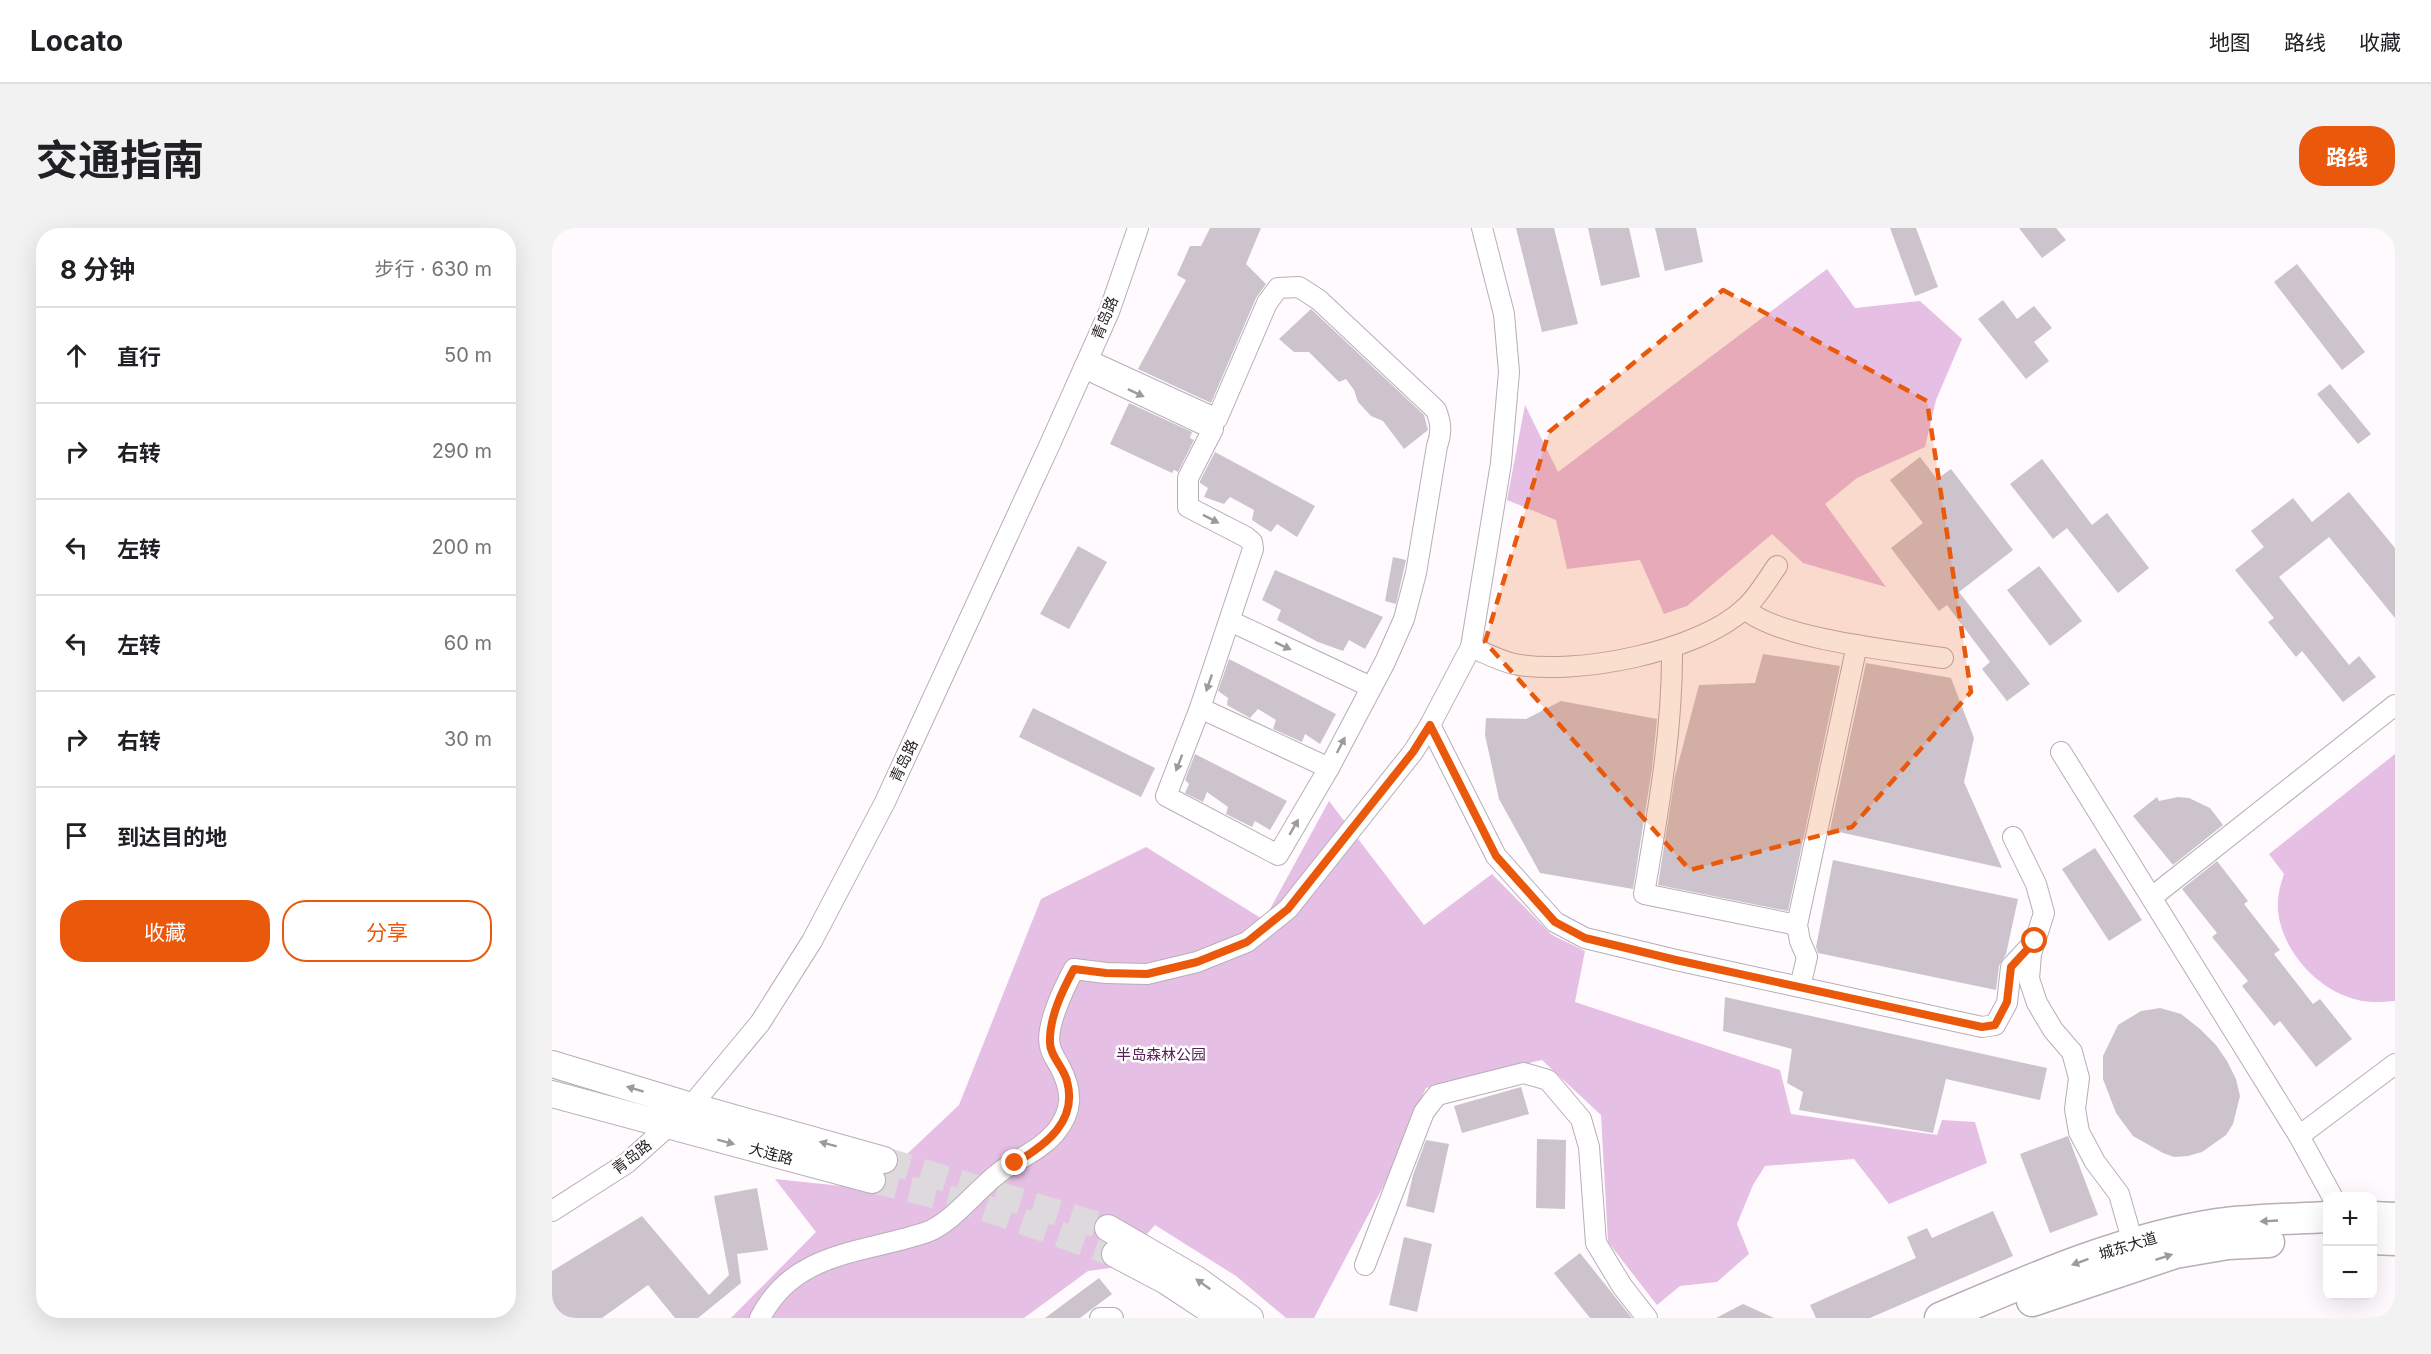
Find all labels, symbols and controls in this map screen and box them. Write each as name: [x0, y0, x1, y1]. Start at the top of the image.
text: Locato: [30, 24, 123, 58]
text: 地图: [2209, 30, 2251, 55]
text: 路线: [2284, 30, 2326, 55]
text: 收藏: [2359, 30, 2401, 55]
button: 路线: [2299, 126, 2395, 186]
text: 交通指南: [36, 134, 204, 185]
text: 8 分钟: [60, 254, 135, 285]
text: 步行 · 630 m: [374, 257, 492, 281]
street label: 青岛路: [1087, 293, 1122, 342]
icon: ahead: [60, 339, 93, 372]
text: 50 m: [444, 343, 492, 367]
text: 直行: [117, 344, 161, 370]
one-way arrow: [1128, 389, 1145, 398]
icon: right: [60, 435, 93, 468]
text: 290 m: [432, 439, 492, 463]
text: 右转: [117, 440, 161, 466]
one-way arrow: [1202, 514, 1220, 524]
icon: left: [60, 531, 93, 564]
text: 200 m: [431, 535, 492, 559]
text: 左转: [117, 536, 161, 562]
icon: left: [60, 627, 93, 660]
text: 60 m: [444, 631, 492, 655]
text: 左转: [117, 632, 161, 658]
one-way arrow: [1275, 641, 1292, 650]
one-way arrow: [1203, 674, 1213, 692]
icon: right: [60, 723, 93, 756]
text: 30 m: [444, 727, 492, 751]
text: 右转: [117, 728, 161, 754]
street label: 青岛路: [885, 736, 922, 785]
one-way arrow: [1336, 736, 1346, 753]
one-way arrow: [1173, 754, 1183, 772]
icon: arrive: [60, 819, 93, 852]
one-way arrow: [1289, 819, 1300, 835]
text: 到达目的地: [117, 824, 227, 850]
button: 收藏: [60, 900, 270, 962]
button: 分享: [282, 900, 492, 962]
route start: [2021, 927, 2047, 953]
park label: 半岛森林公园: [1116, 1045, 1206, 1064]
one-way arrow: [626, 1084, 644, 1093]
street label: 青岛路: [608, 1135, 655, 1178]
one-way arrow: [717, 1138, 735, 1147]
street label: 大连路: [747, 1139, 795, 1169]
one-way arrow: [819, 1139, 837, 1148]
route end: [1001, 1149, 1027, 1175]
map controls: [2323, 1192, 2377, 1300]
button: +: [2323, 1192, 2377, 1246]
one-way arrow: [2260, 1216, 2279, 1225]
street label: 城东大道: [2096, 1228, 2159, 1263]
button: −: [2323, 1246, 2377, 1300]
one-way arrow: [2155, 1252, 2173, 1261]
one-way arrow: [2071, 1257, 2089, 1267]
one-way arrow: [1195, 1278, 1211, 1290]

